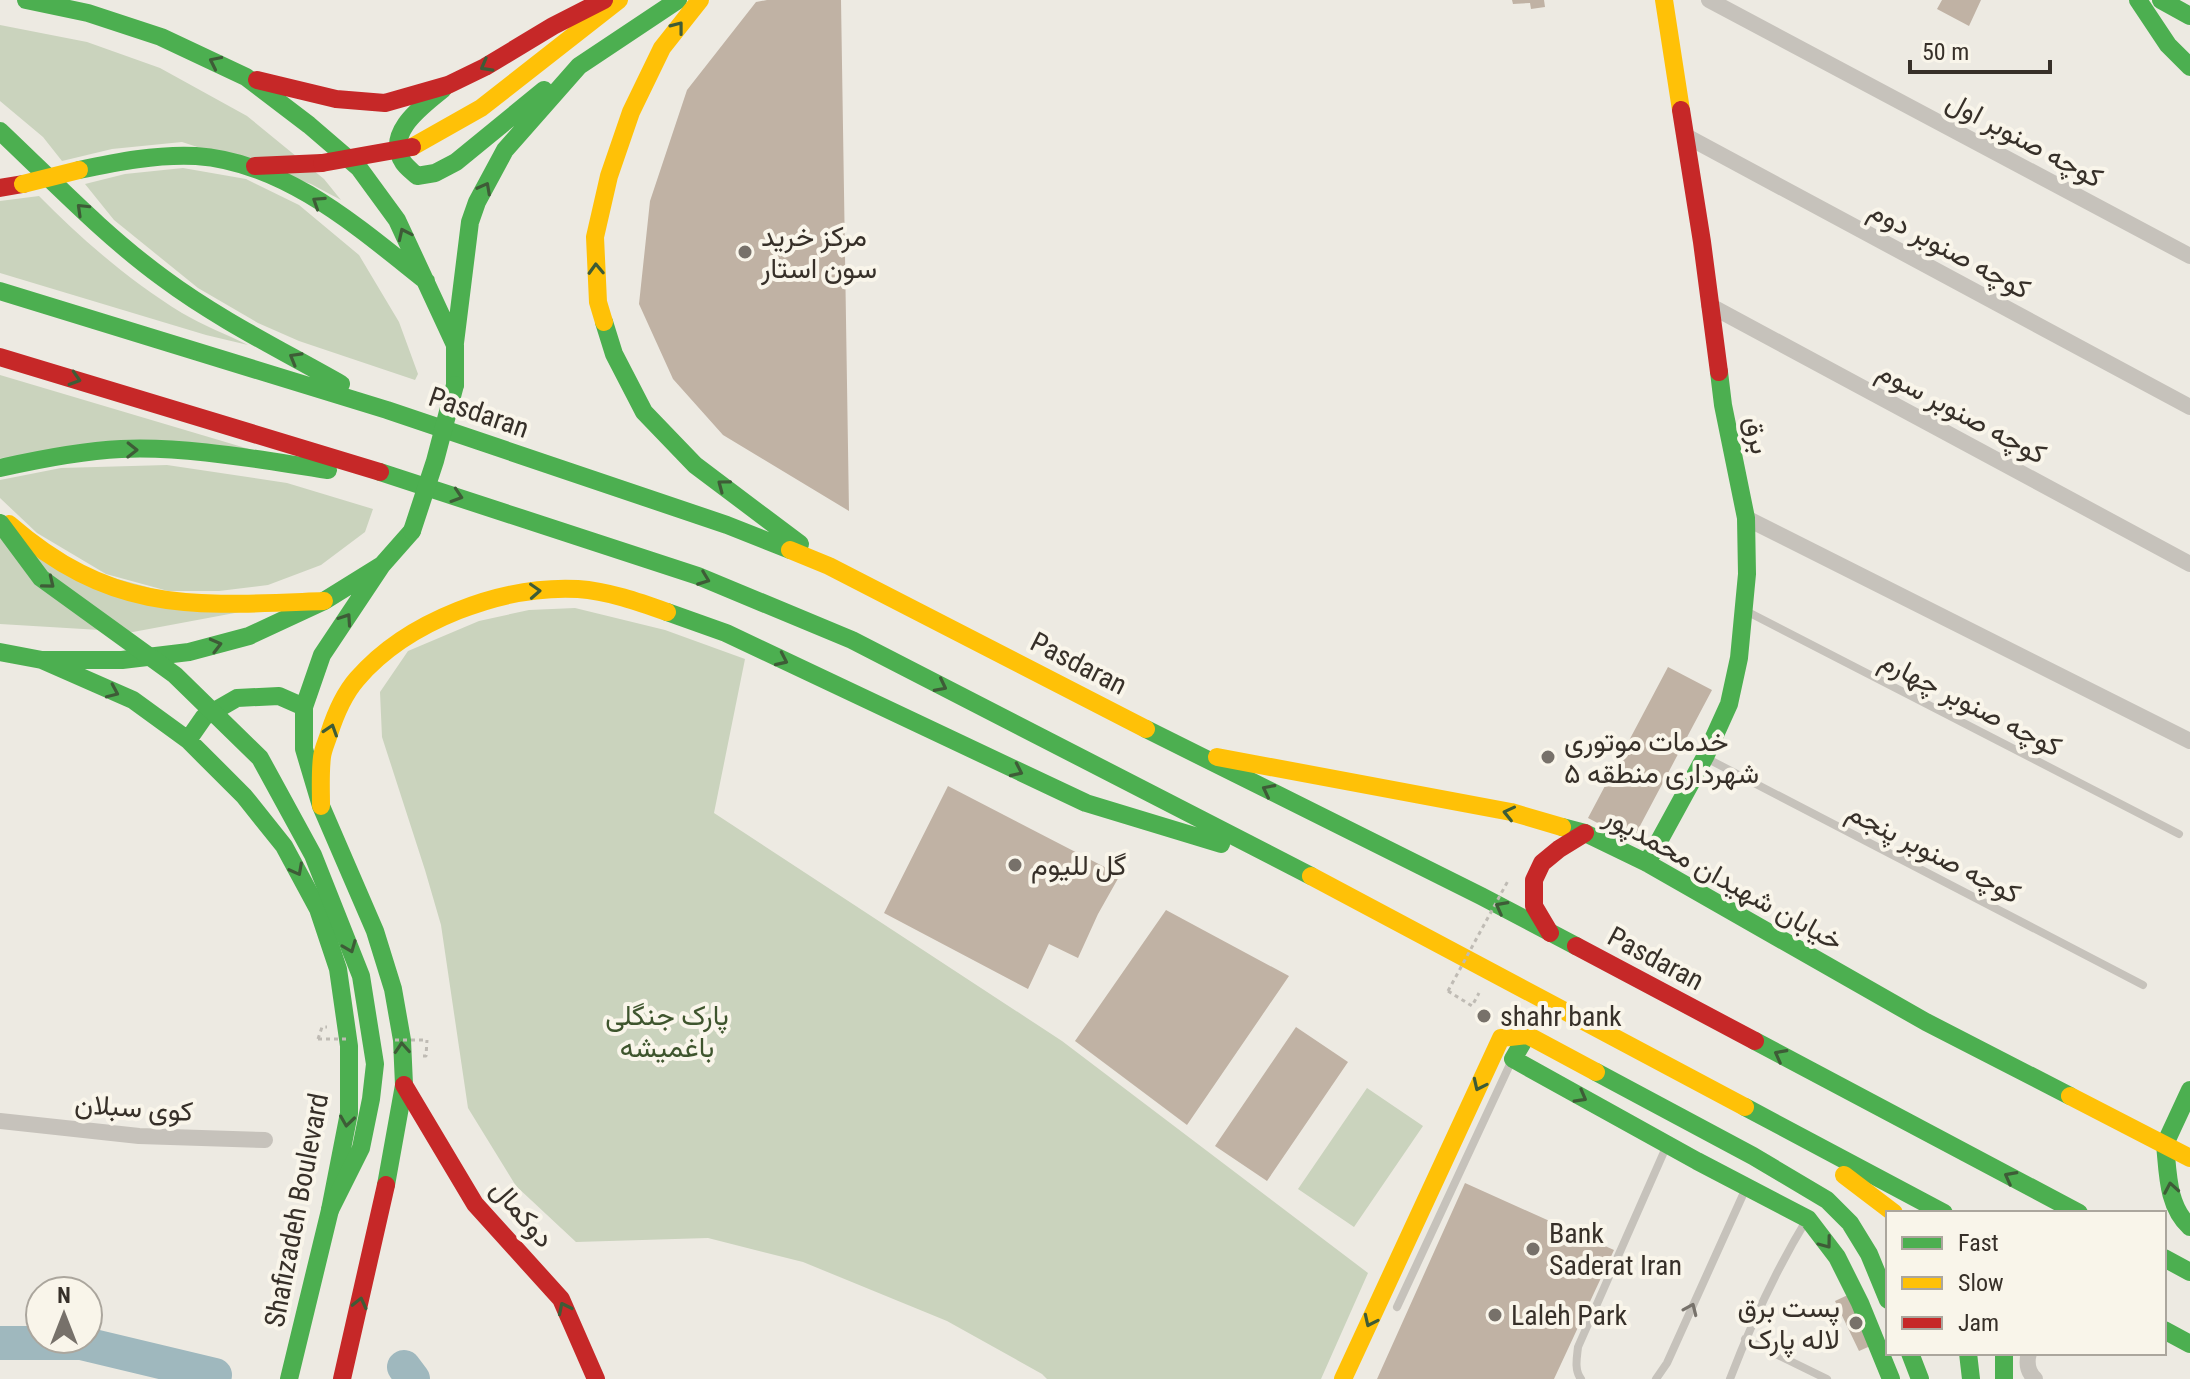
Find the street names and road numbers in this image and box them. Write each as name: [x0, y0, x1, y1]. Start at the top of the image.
street label: کوچه صنوبر اول: [1940, 84, 2109, 196]
street label: کوچه صنوبر دوم: [1863, 193, 2036, 308]
street label: کوچه صنوبر سوم: [1871, 354, 2052, 473]
street label: Pasdaran: [424, 380, 533, 445]
street label: برق: [1737, 413, 1777, 457]
street label: Pasdaran: [1025, 625, 1133, 702]
street label: کوچه صنوبر چهارم: [1874, 643, 2067, 765]
street label: کوچه صنوبر پنجم: [1841, 795, 2026, 912]
street label: خیابان شهیدان محمدپور: [1597, 799, 1849, 959]
street label: Pasdaran: [1602, 920, 1709, 997]
street label: کوی سبلان: [74, 1087, 194, 1129]
street label: Shafizadeh Boulevard: [258, 1090, 335, 1330]
street label: دوکمال: [483, 1172, 561, 1255]

